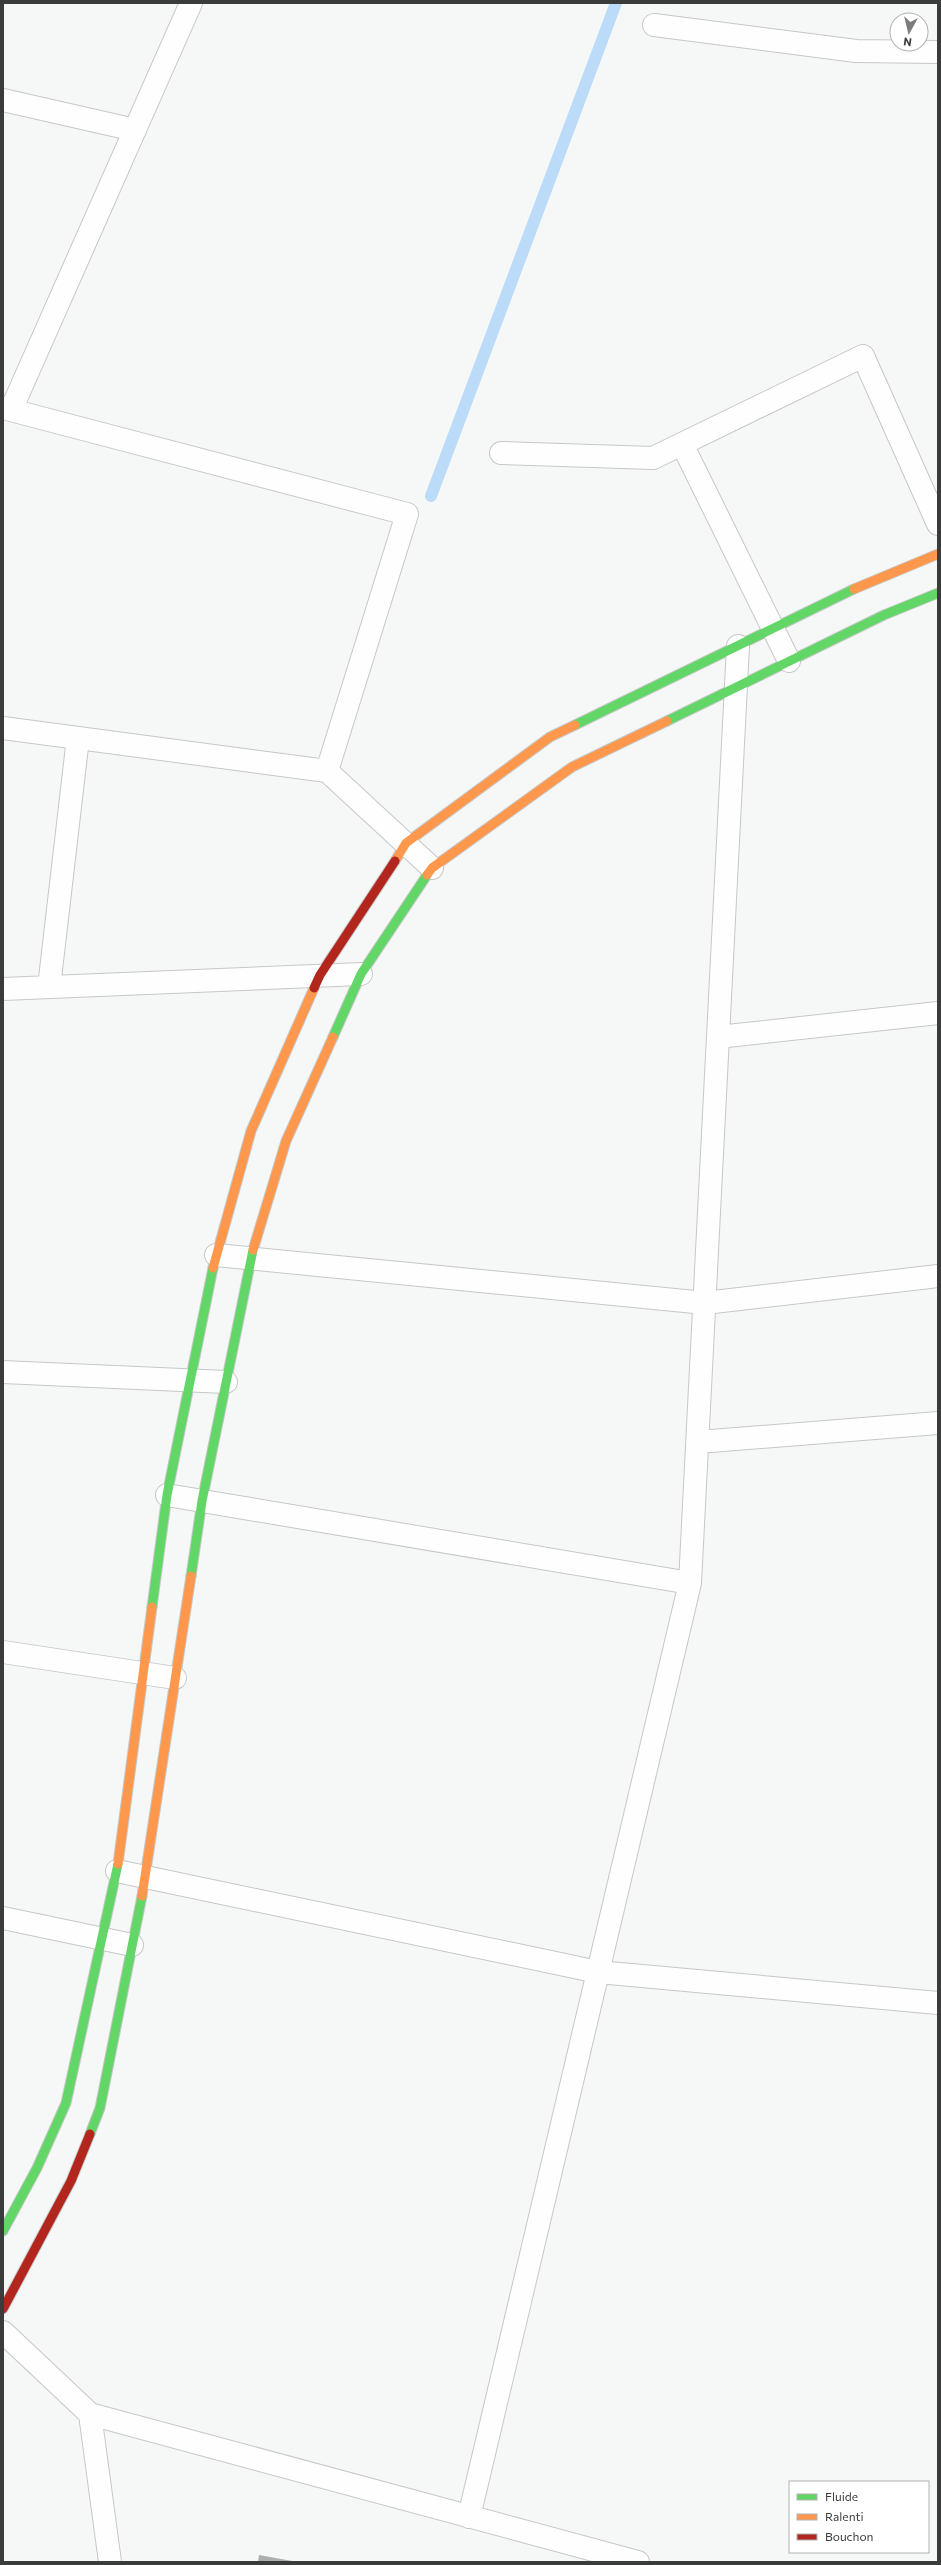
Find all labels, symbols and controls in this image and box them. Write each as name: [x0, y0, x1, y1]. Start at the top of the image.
north arrow: [889, 12, 929, 52]
text: N: [903, 35, 913, 49]
legend: [789, 2481, 929, 2553]
text: Fluide: [825, 2489, 858, 2503]
text: Ralenti: [825, 2509, 864, 2523]
text: Bouchon: [825, 2529, 873, 2543]

